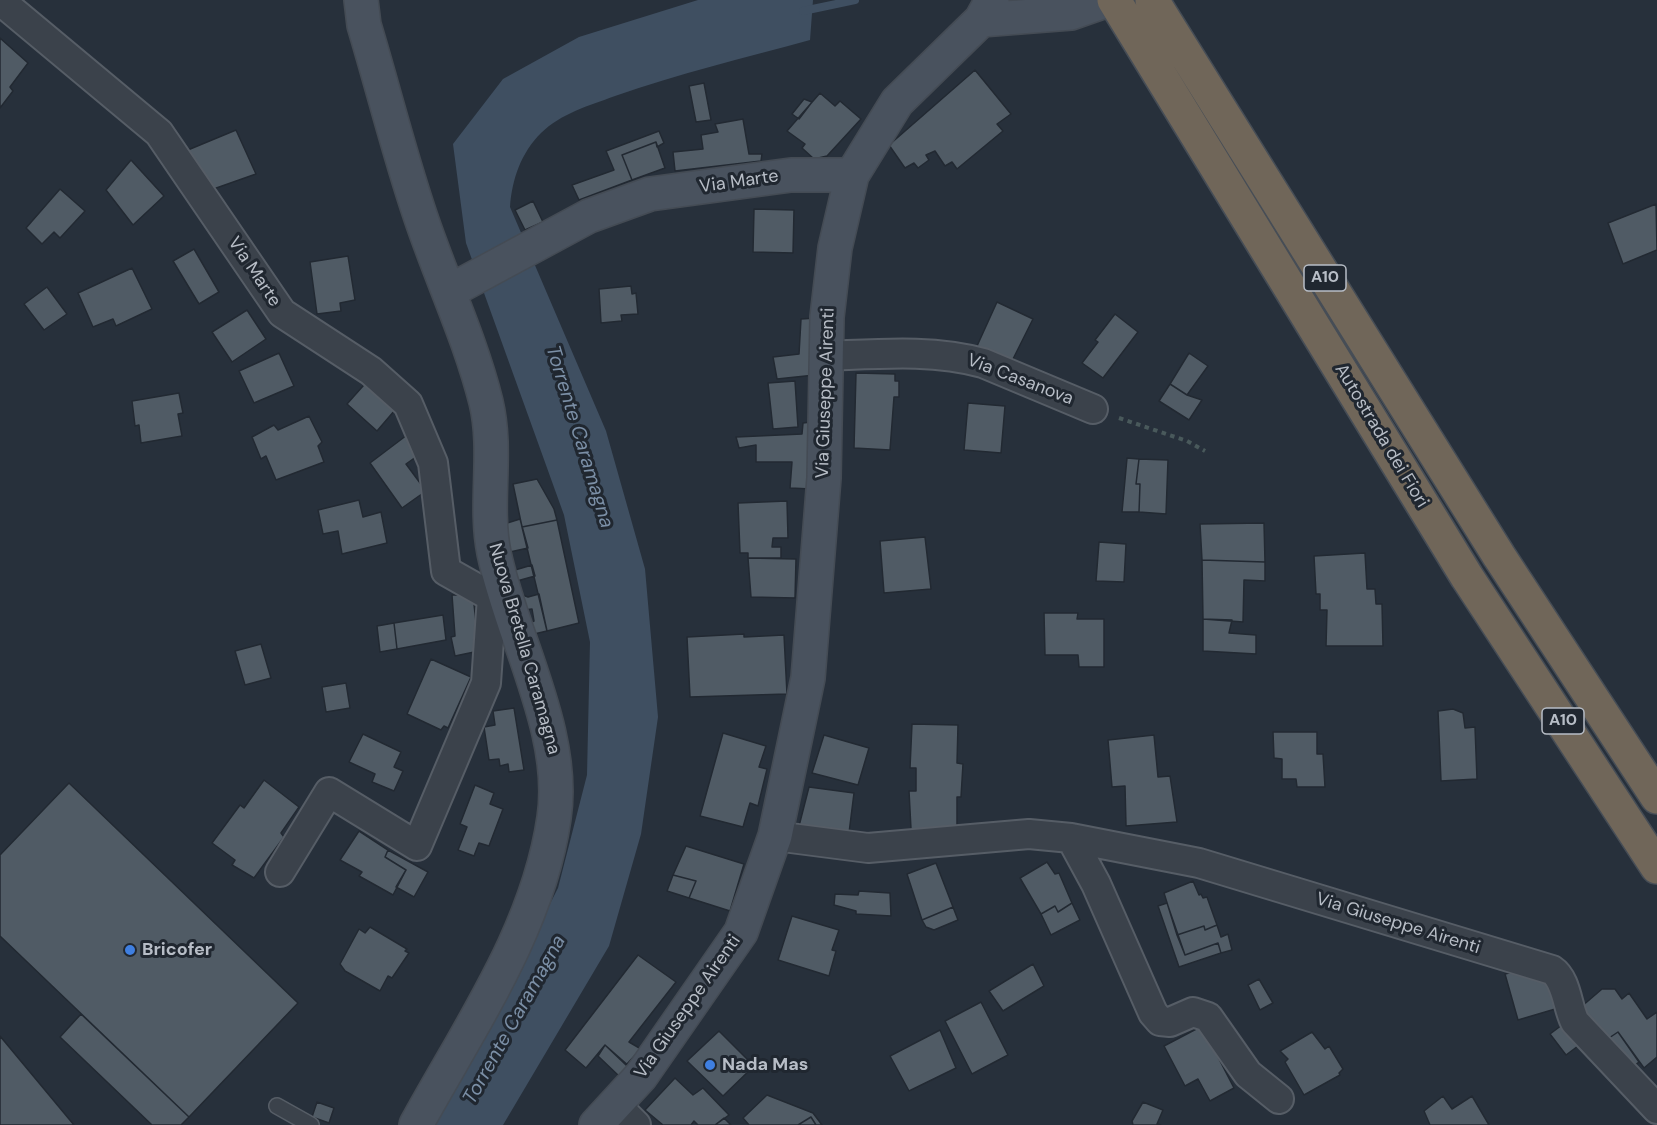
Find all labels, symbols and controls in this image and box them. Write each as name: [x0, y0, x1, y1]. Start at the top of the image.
street label: Via Marte: [698, 166, 780, 198]
street label: Via Marte: [223, 233, 285, 311]
road number: A10: [1304, 265, 1346, 291]
street label: Via Giuseppe Airenti: [812, 307, 840, 479]
water label: Torrente Caramagna: [540, 343, 618, 531]
street label: Via Casanova: [964, 350, 1076, 410]
street label: Autostrada dei Fiori: [1330, 360, 1432, 512]
street label: Nuova Bretella Caramagna: [484, 541, 564, 757]
road number: A10: [1542, 708, 1584, 734]
street label: Via Giuseppe Airenti: [1313, 889, 1483, 959]
water label: Torrente Caramagna: [459, 931, 571, 1109]
street label: Via Giuseppe Airenti: [630, 931, 746, 1083]
place label: Bricofer: [142, 939, 212, 961]
marker: Bricofer: [123, 943, 137, 957]
place label: Nada Mas: [722, 1054, 808, 1076]
marker: Nada Mas: [703, 1058, 717, 1072]

